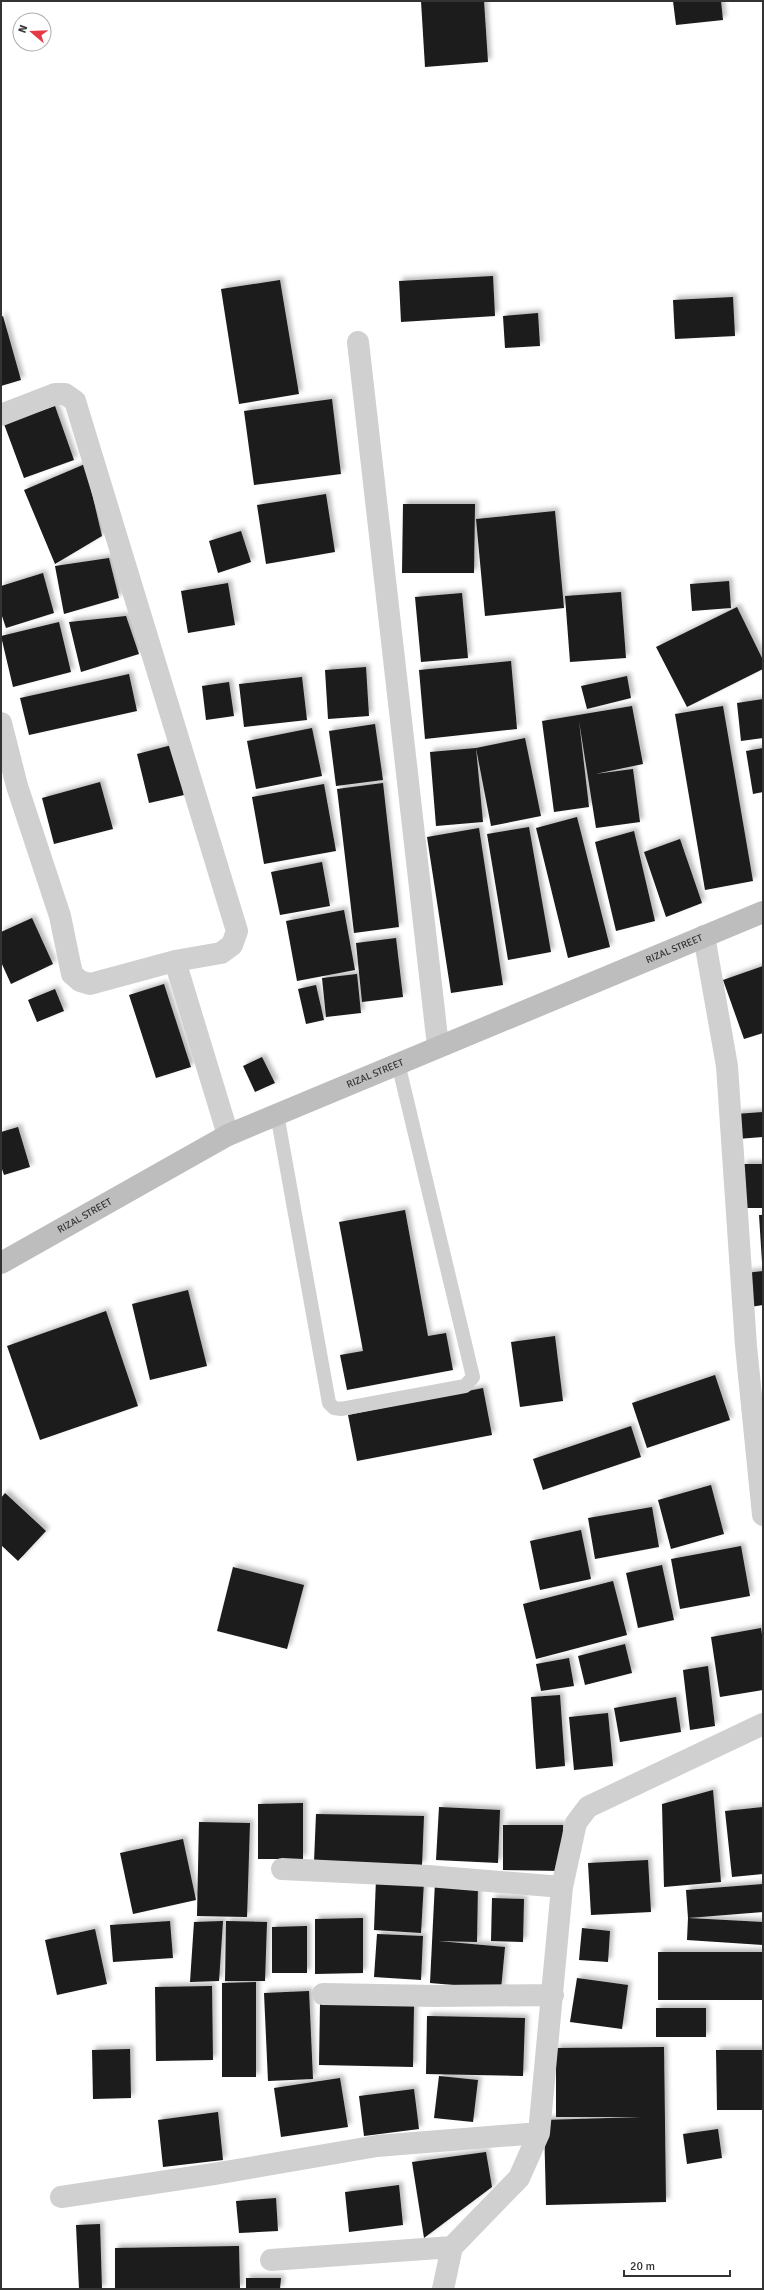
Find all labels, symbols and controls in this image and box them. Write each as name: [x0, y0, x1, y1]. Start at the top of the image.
north arrow: [12, 12, 52, 52]
text: N: [16, 23, 30, 35]
street label: RIZAL STREET: [644, 932, 705, 966]
street label: RIZAL STREET: [345, 1056, 405, 1091]
street label: RIZAL STREET: [55, 1196, 114, 1236]
scale bar: [624, 2252, 730, 2278]
text: 20 m: [630, 2259, 655, 2274]

